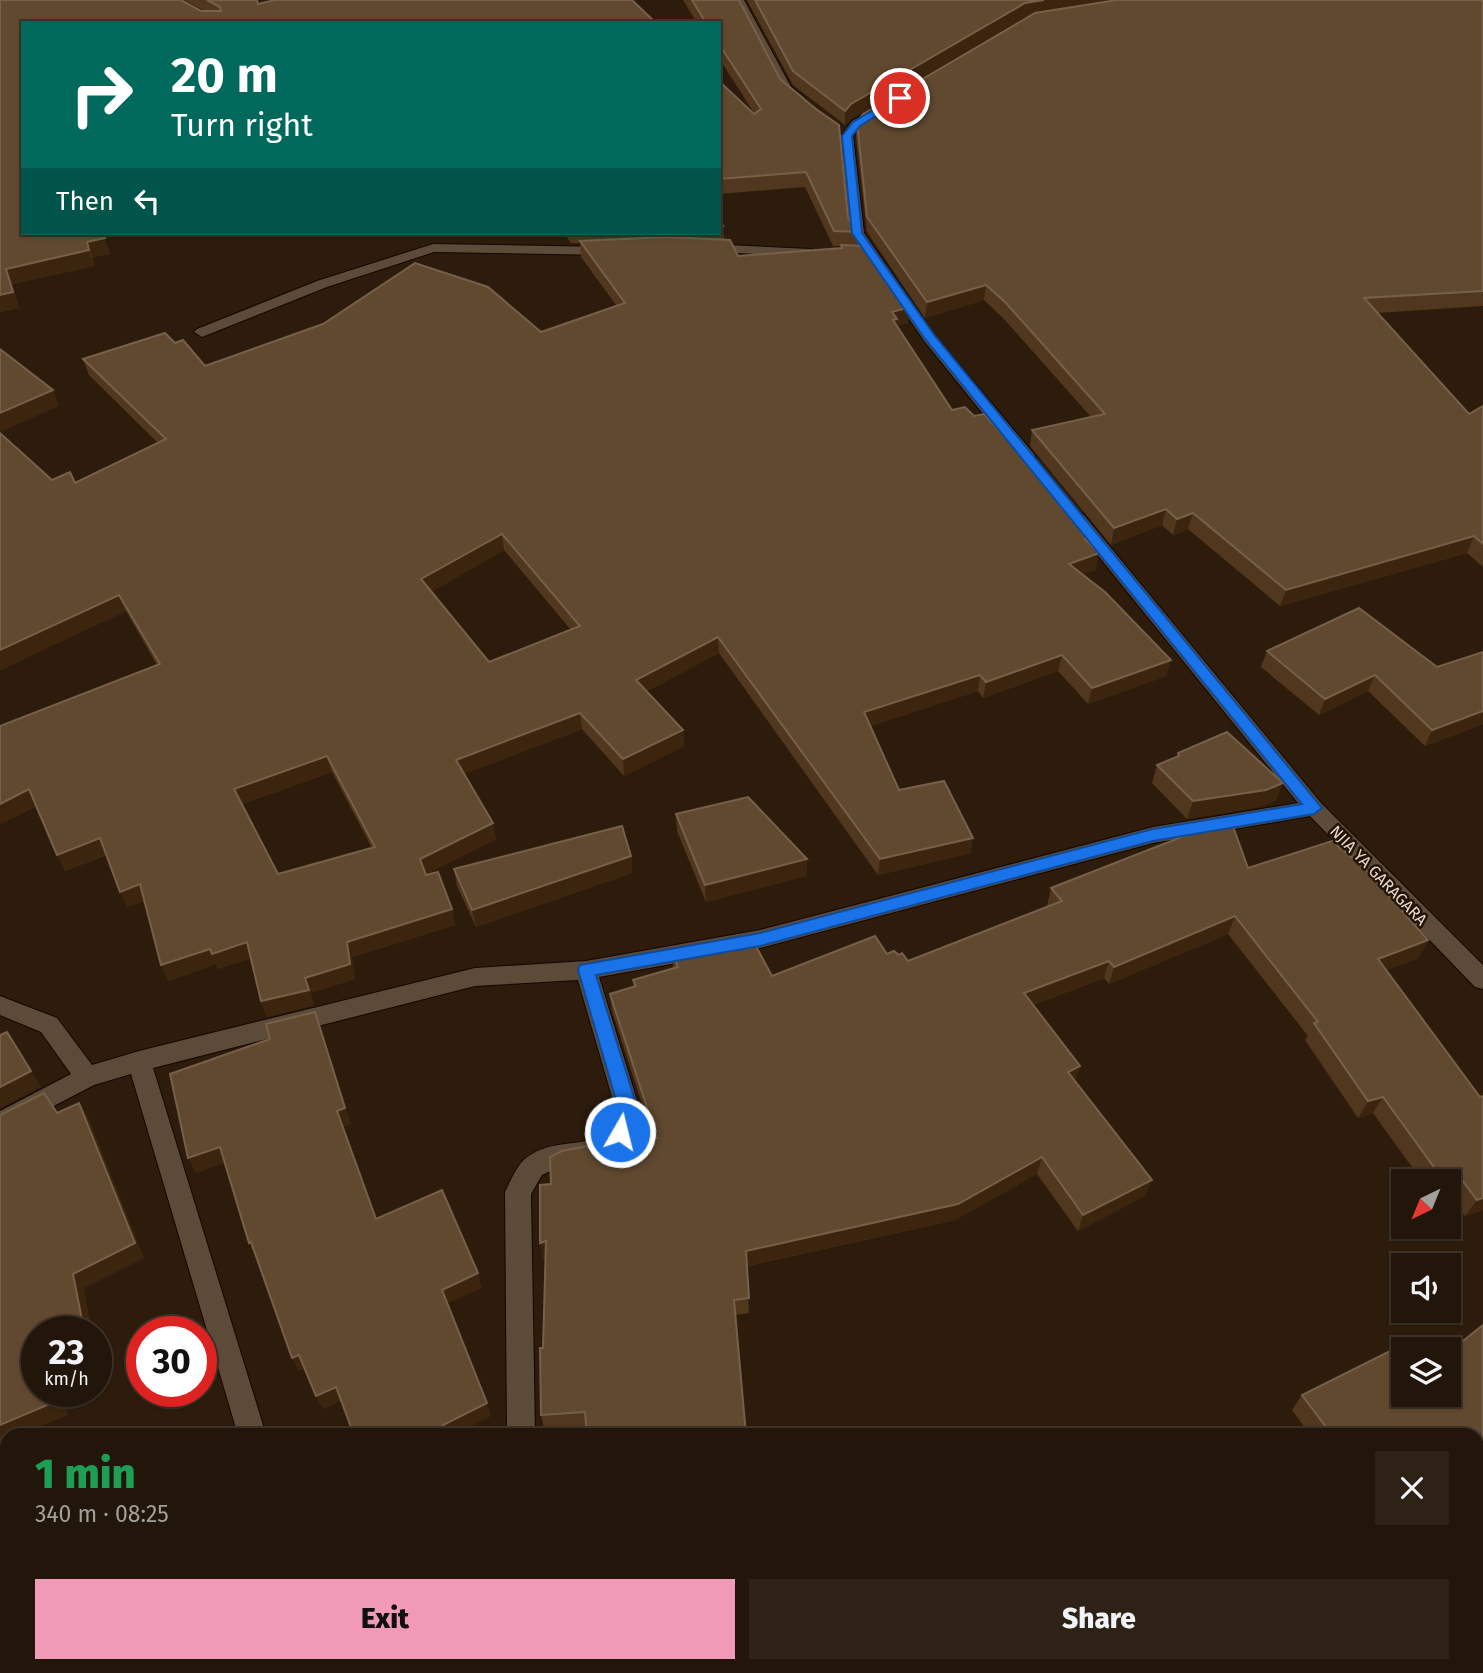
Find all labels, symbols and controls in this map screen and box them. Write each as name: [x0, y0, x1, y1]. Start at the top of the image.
text: 20 m: [171, 46, 278, 105]
icon: right: [56, 49, 147, 140]
pin: [870, 68, 930, 128]
icon: arrive: [881, 79, 919, 117]
text: Turn right: [171, 106, 313, 144]
icon: left: [128, 182, 166, 220]
text: Then: [56, 186, 114, 217]
street label: NJIA YA GARAGARA: [1326, 821, 1432, 930]
position arrow: [583, 1095, 657, 1169]
north arrow: [1391, 1169, 1461, 1239]
map controls: [1391, 1169, 1461, 1407]
button: sound: [1391, 1253, 1461, 1323]
speed limit sign: 30: [126, 1316, 217, 1407]
text: 23: [48, 1331, 85, 1373]
button: layers: [1391, 1337, 1461, 1407]
text: km/h: [44, 1368, 89, 1390]
text: 1 min: [35, 1449, 136, 1499]
button: close: [1375, 1451, 1449, 1525]
text: 340 m · 08:25: [35, 1500, 169, 1528]
button: Exit: [35, 1579, 735, 1659]
button: Share: [749, 1579, 1449, 1659]

